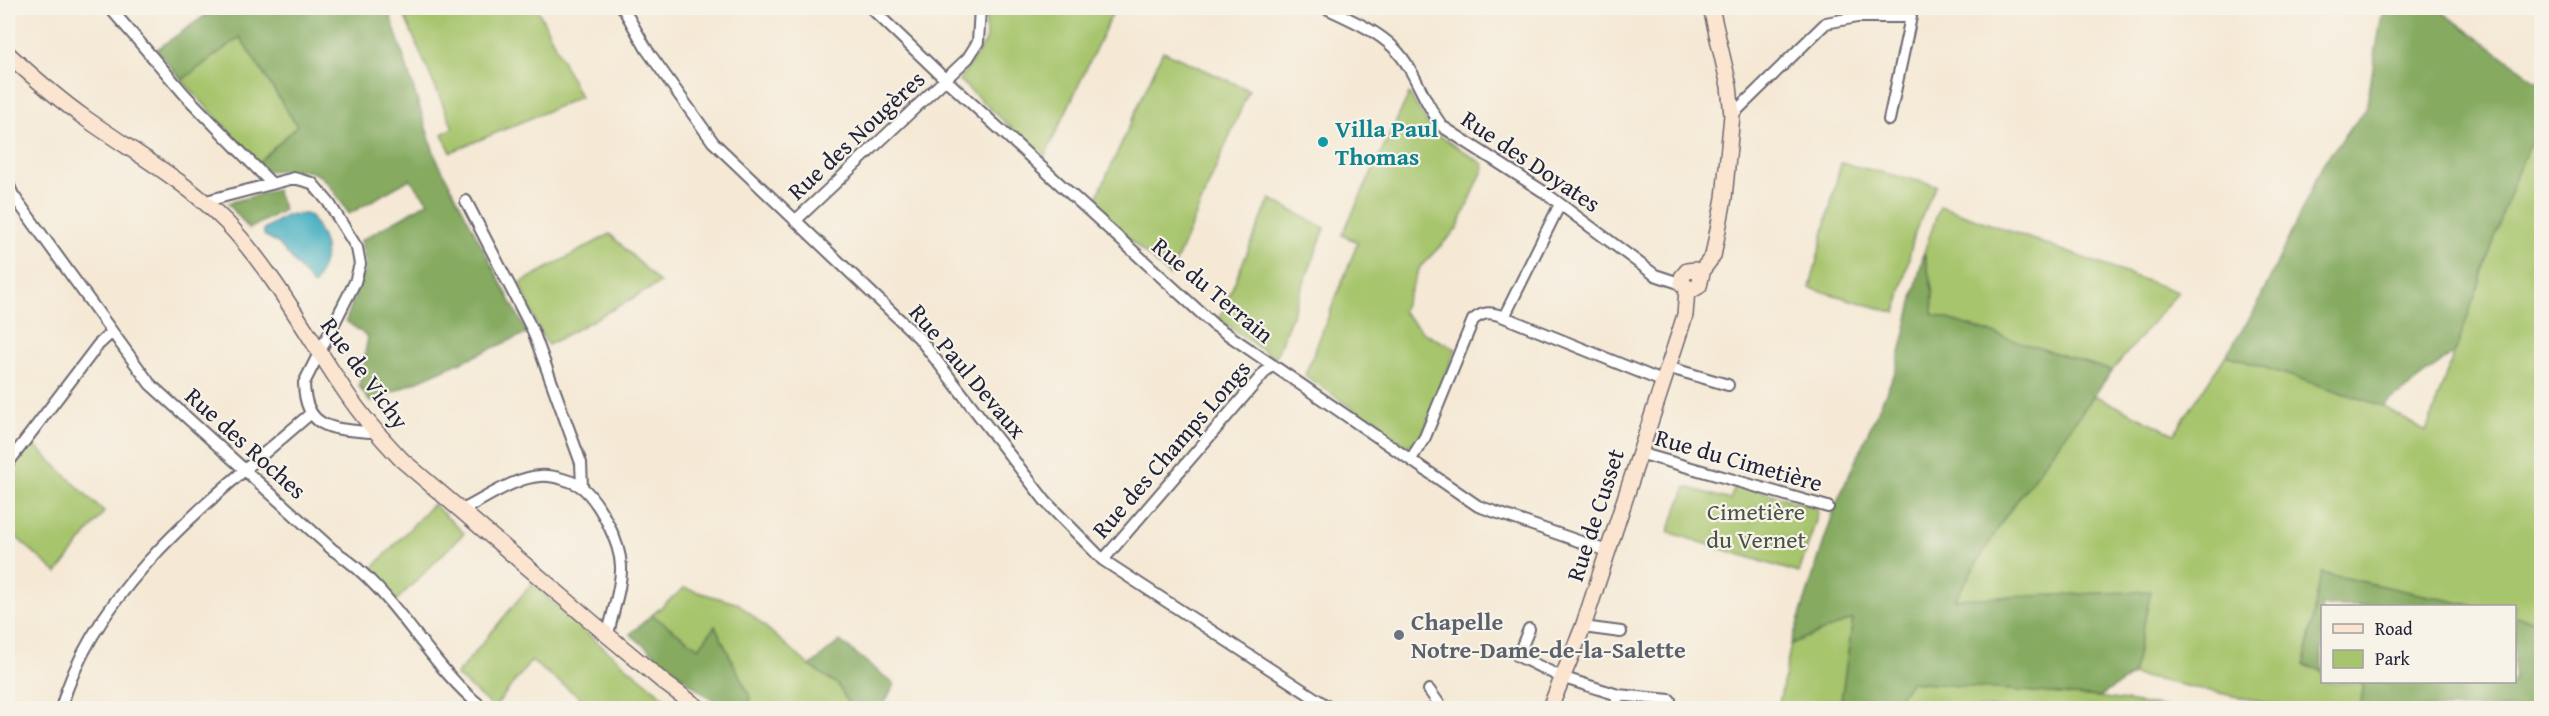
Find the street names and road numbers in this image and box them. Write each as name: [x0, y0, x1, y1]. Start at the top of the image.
street label: Rue des Nougères: [779, 62, 933, 208]
street label: Rue des Doyates: [1454, 101, 1608, 221]
street label: Rue du Terrain: [1145, 229, 1282, 352]
street label: Rue Paul Devaux: [901, 296, 1035, 447]
street label: Rue de Vichy: [312, 310, 418, 436]
street label: Rue des Champs Longs: [1084, 352, 1258, 546]
street label: Rue des Roches: [177, 379, 315, 507]
street label: Rue du Cimetière: [1651, 419, 1827, 501]
street label: Rue de Cusset: [1557, 444, 1633, 586]

